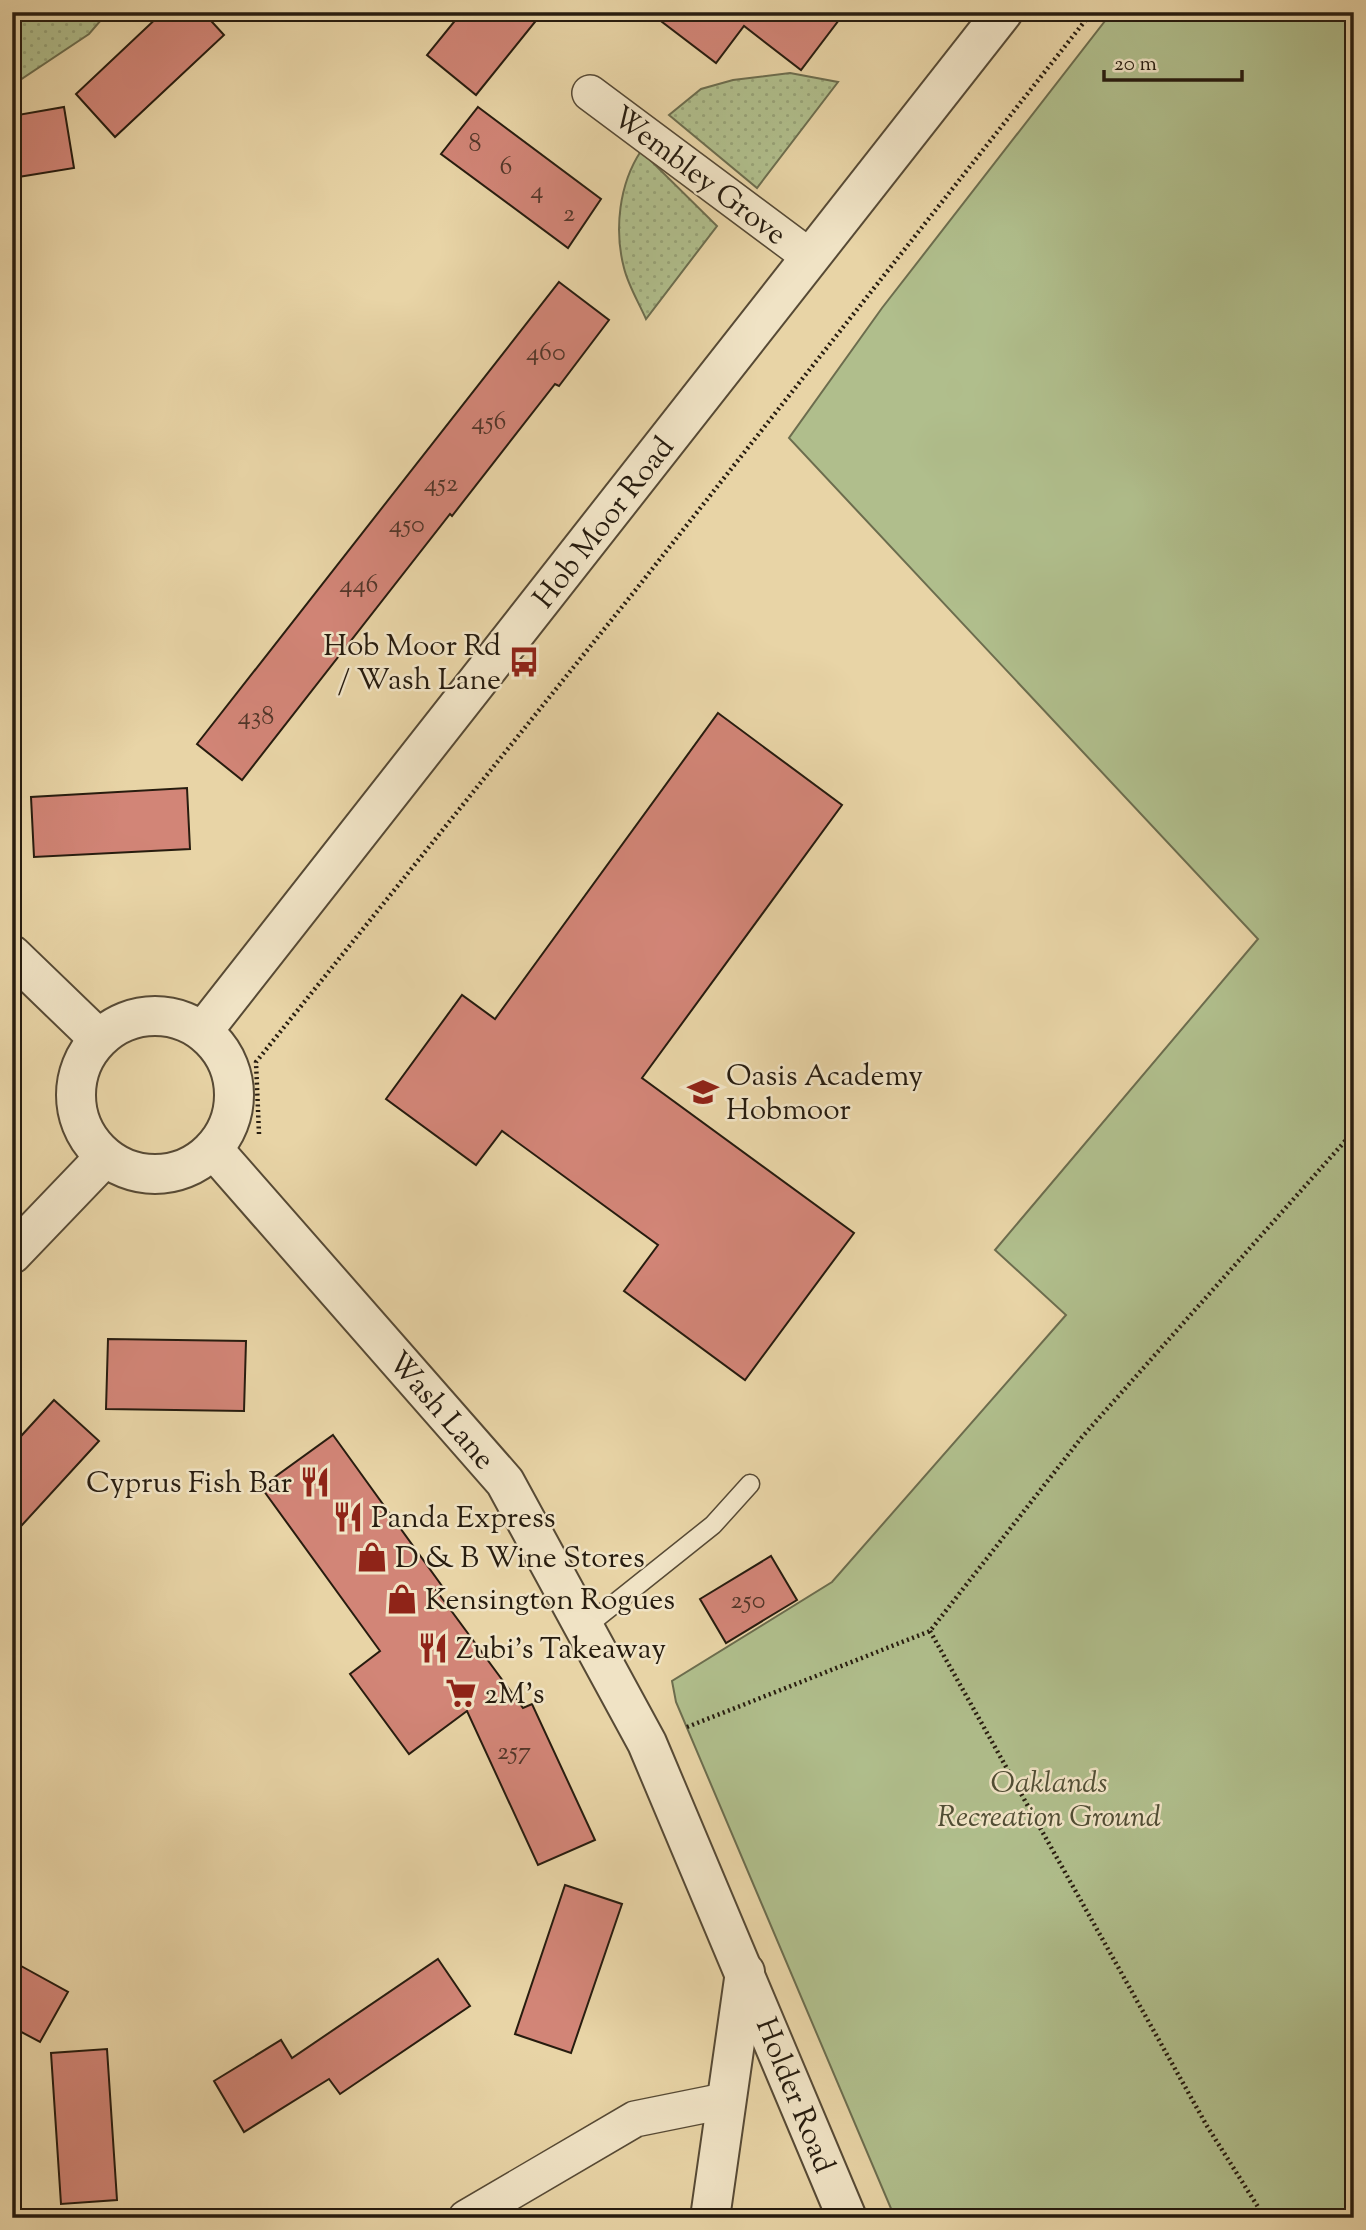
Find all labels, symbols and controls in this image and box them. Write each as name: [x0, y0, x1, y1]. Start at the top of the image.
scale bar: [1104, 38, 1242, 82]
text: 20 m: [1114, 50, 1157, 80]
street label: Wembley Grove: [602, 97, 795, 257]
house number: 8: [468, 126, 482, 163]
house number: 6: [500, 149, 512, 186]
house number: 4: [530, 173, 544, 210]
house number: 2: [563, 196, 575, 233]
house number: 460: [526, 335, 566, 372]
house number: 456: [472, 404, 506, 441]
street label: Hob Moor Road: [524, 428, 686, 619]
house number: 452: [424, 466, 458, 503]
house number: 450: [389, 507, 425, 544]
house number: 446: [340, 567, 378, 604]
place label: Hob Moor Rd / Wash Lane: [323, 626, 501, 703]
bus stop icon: Hob Moor Rd / Wash Lane: [507, 645, 541, 679]
house number: 438: [238, 699, 274, 736]
place label: Oasis Academy Hobmoor: [726, 1056, 923, 1133]
school or university icon: Oasis Academy Hobmoor: [686, 1075, 720, 1109]
street label: Wash Lane: [376, 1343, 504, 1480]
place label: Cyprus Fish Bar: [86, 1463, 292, 1506]
restaurant icon: Cyprus Fish Bar: [298, 1465, 332, 1499]
place label: Panda Express: [371, 1498, 556, 1541]
restaurant icon: Panda Express: [331, 1500, 365, 1534]
place label: D & B Wine Stores: [395, 1538, 645, 1581]
shop icon: D & B Wine Stores: [355, 1540, 389, 1574]
place label: Kensington Rogues: [425, 1580, 675, 1623]
shop icon: Kensington Rogues: [385, 1582, 419, 1616]
house number: 250: [731, 1583, 765, 1620]
place label: Zubi's Takeaway: [456, 1629, 666, 1672]
restaurant icon: Zubi's Takeaway: [416, 1631, 450, 1665]
place label: 2M's: [484, 1674, 544, 1717]
supermarket icon: 2M's: [444, 1676, 478, 1710]
house number: 257: [497, 1734, 531, 1771]
park label: Oaklands Recreation Ground: [937, 1763, 1161, 1840]
street label: Holder Road: [743, 2012, 844, 2180]

